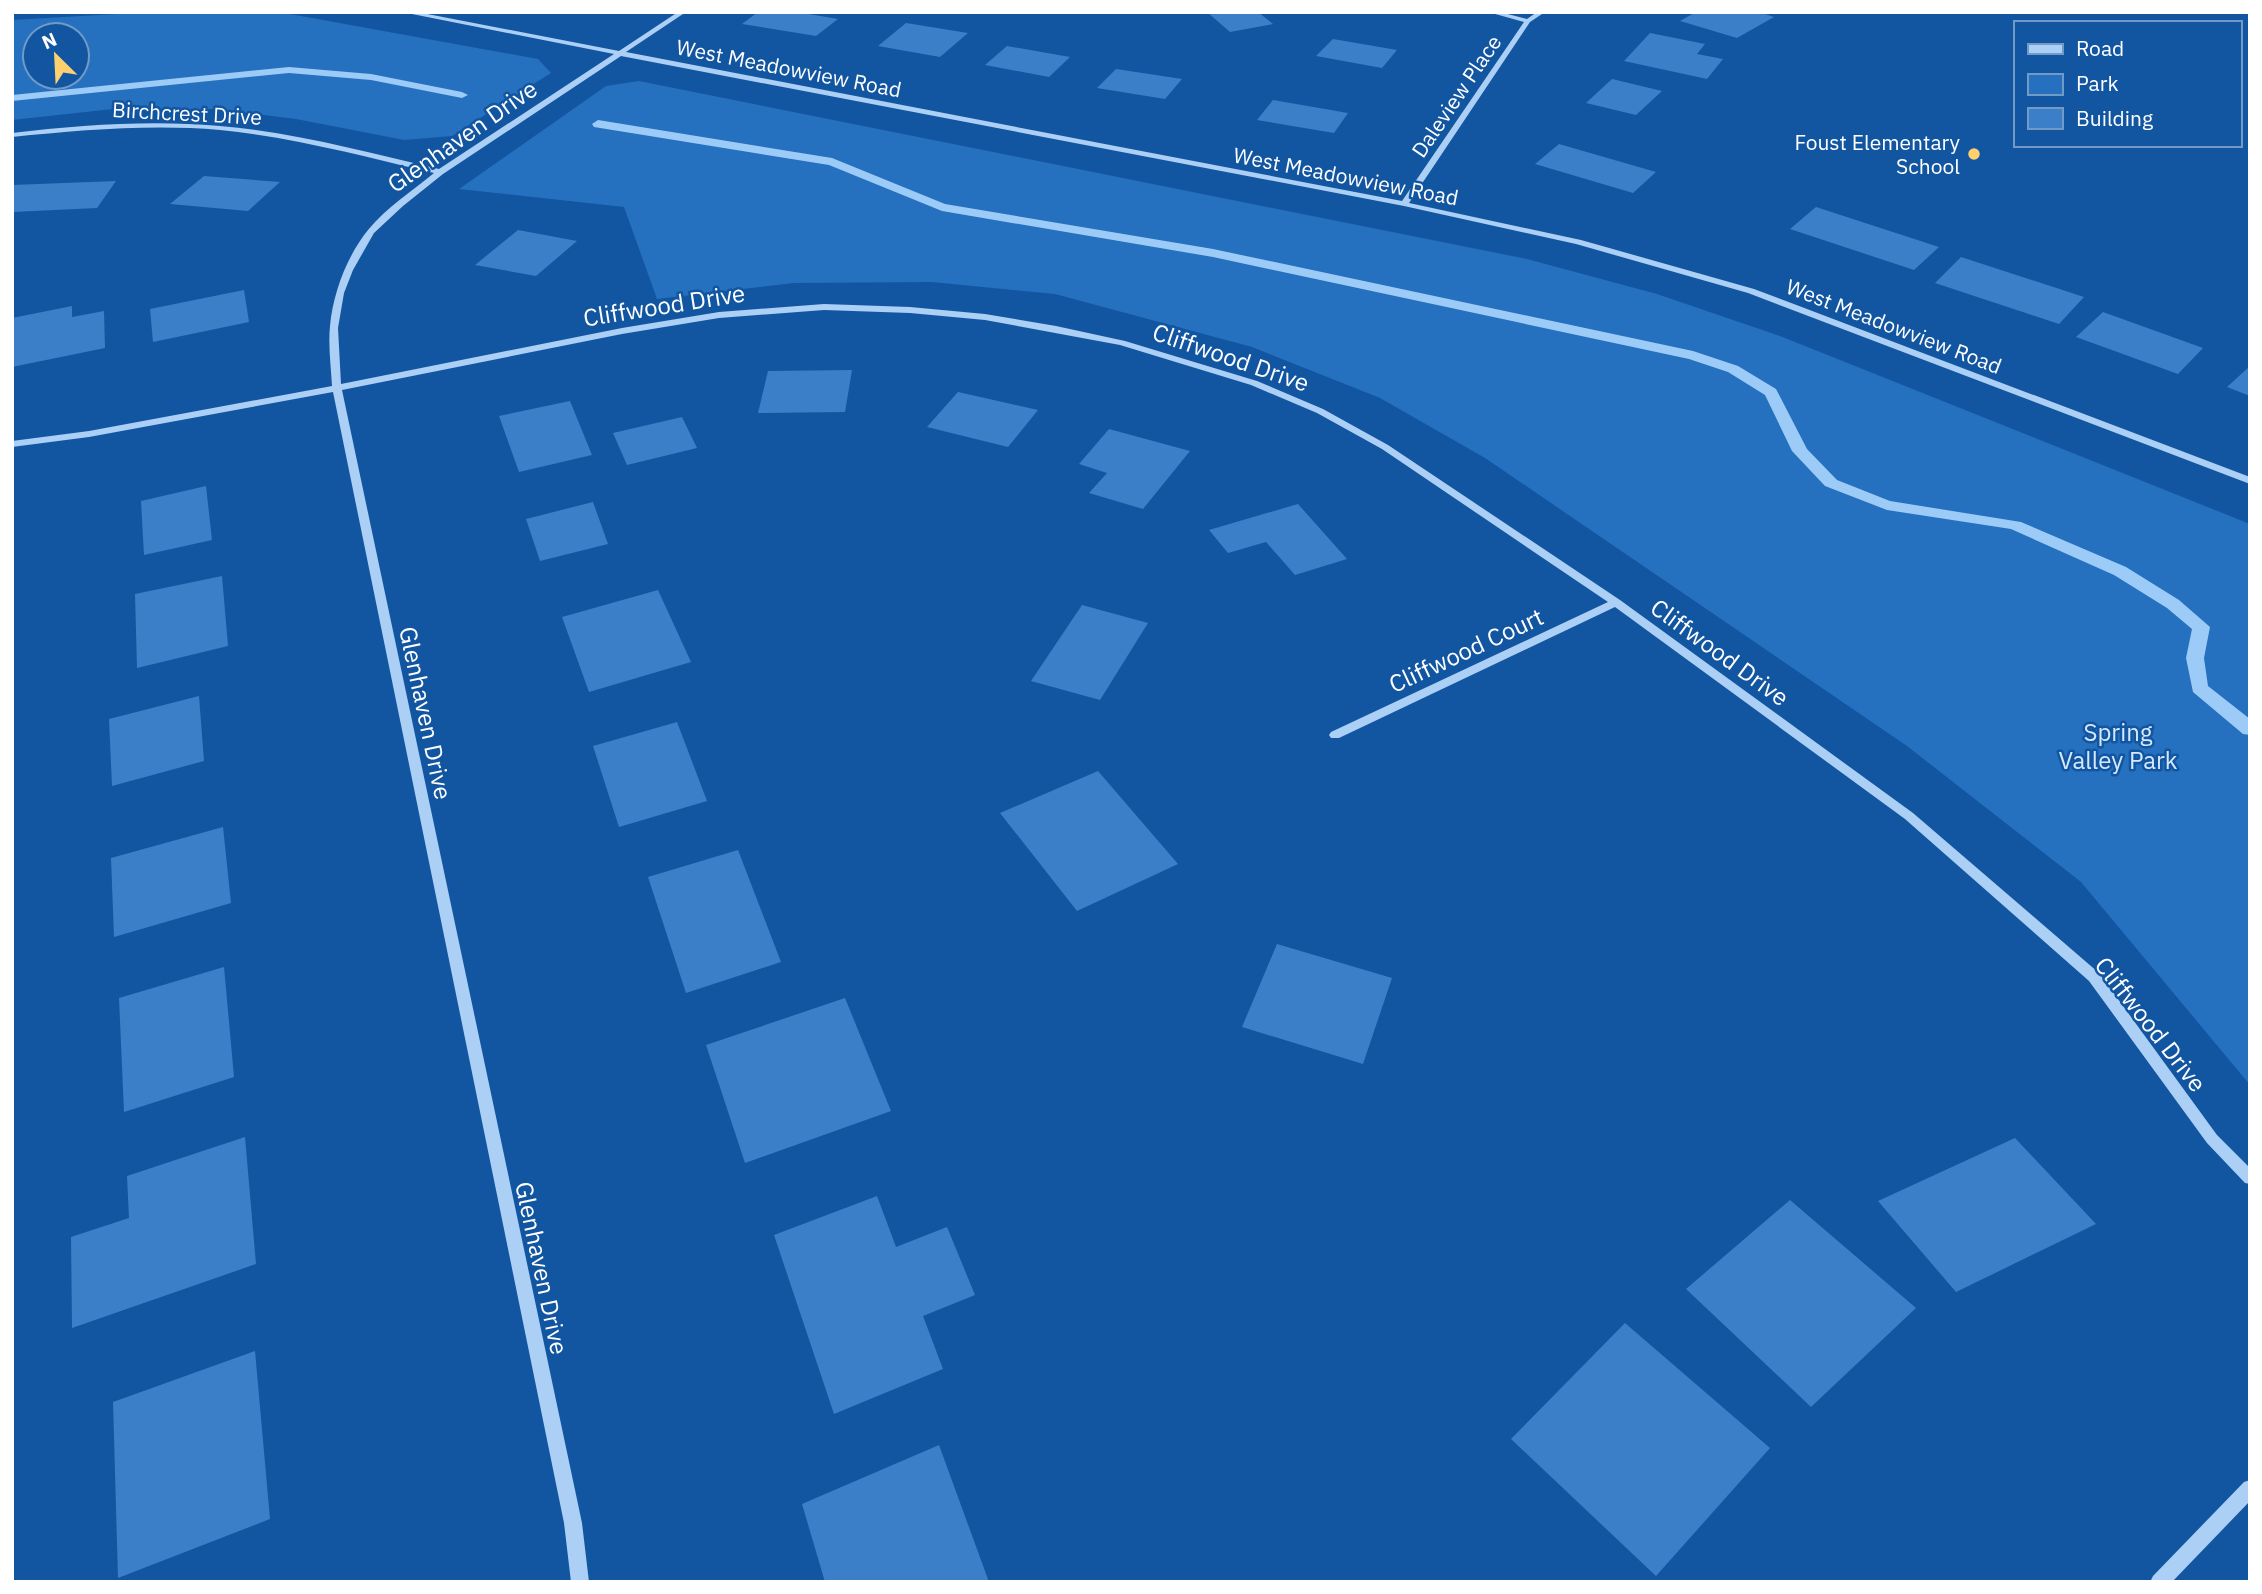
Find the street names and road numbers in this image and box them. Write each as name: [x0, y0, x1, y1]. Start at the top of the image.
street label: Daleview Place: [1405, 29, 1507, 163]
street label: West Meadowview Road: [674, 32, 904, 104]
street label: Glenhaven Drive: [381, 72, 543, 200]
street label: Birchcrest Drive: [111, 95, 263, 131]
street label: West Meadowview Road: [1231, 140, 1461, 212]
street label: West Meadowview Road: [1782, 272, 2006, 380]
street label: Cliffwood Drive: [581, 276, 747, 334]
street label: Cliffwood Drive: [1149, 315, 1313, 399]
street label: Cliffwood Drive: [1644, 591, 1796, 713]
street label: Cliffwood Court: [1384, 600, 1548, 700]
street label: Glenhaven Drive: [392, 624, 460, 802]
street label: Cliffwood Drive: [2088, 950, 2214, 1098]
street label: Glenhaven Drive: [508, 1179, 576, 1357]

